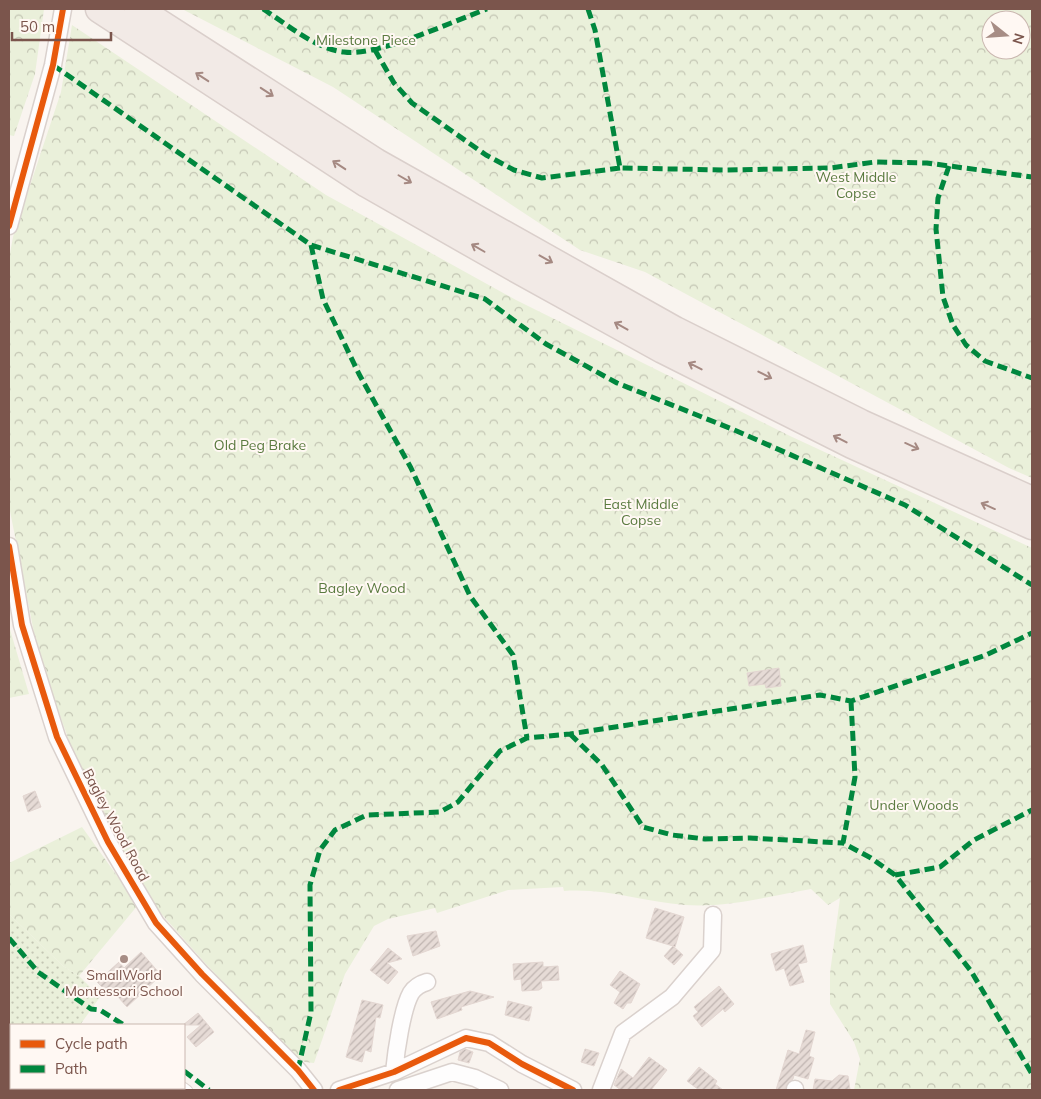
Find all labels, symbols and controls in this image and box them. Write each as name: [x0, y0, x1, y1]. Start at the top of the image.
scale bar: [12, 10, 111, 42]
north arrow: [981, 10, 1031, 60]
text: 50 m: [20, 17, 55, 36]
park label: Milestone Piece: [316, 31, 416, 49]
text: N: [1008, 31, 1029, 46]
one-way arrow: [196, 71, 210, 81]
one-way arrow: [260, 87, 274, 97]
one-way arrow: [332, 160, 346, 170]
park label: West Middle Copse: [816, 168, 896, 202]
one-way arrow: [397, 174, 412, 184]
one-way arrow: [472, 242, 486, 252]
one-way arrow: [538, 255, 553, 264]
one-way arrow: [614, 321, 628, 331]
one-way arrow: [687, 361, 702, 371]
one-way arrow: [758, 371, 773, 381]
one-way arrow: [832, 434, 847, 444]
park label: Old Peg Brake: [214, 436, 306, 454]
one-way arrow: [904, 442, 919, 451]
park label: East Middle Copse: [603, 495, 679, 529]
one-way arrow: [981, 500, 996, 510]
park label: Bagley Wood: [318, 579, 406, 597]
street label: Bagley Wood Road: [79, 765, 153, 885]
park label: Under Woods: [869, 796, 959, 814]
marker: SmallWorld Montessori School: [118, 953, 130, 965]
place label: SmallWorld Montessori School: [65, 966, 183, 1000]
legend: [10, 1024, 185, 1089]
text: Cycle path: [55, 1034, 128, 1053]
text: Path: [55, 1059, 87, 1078]

